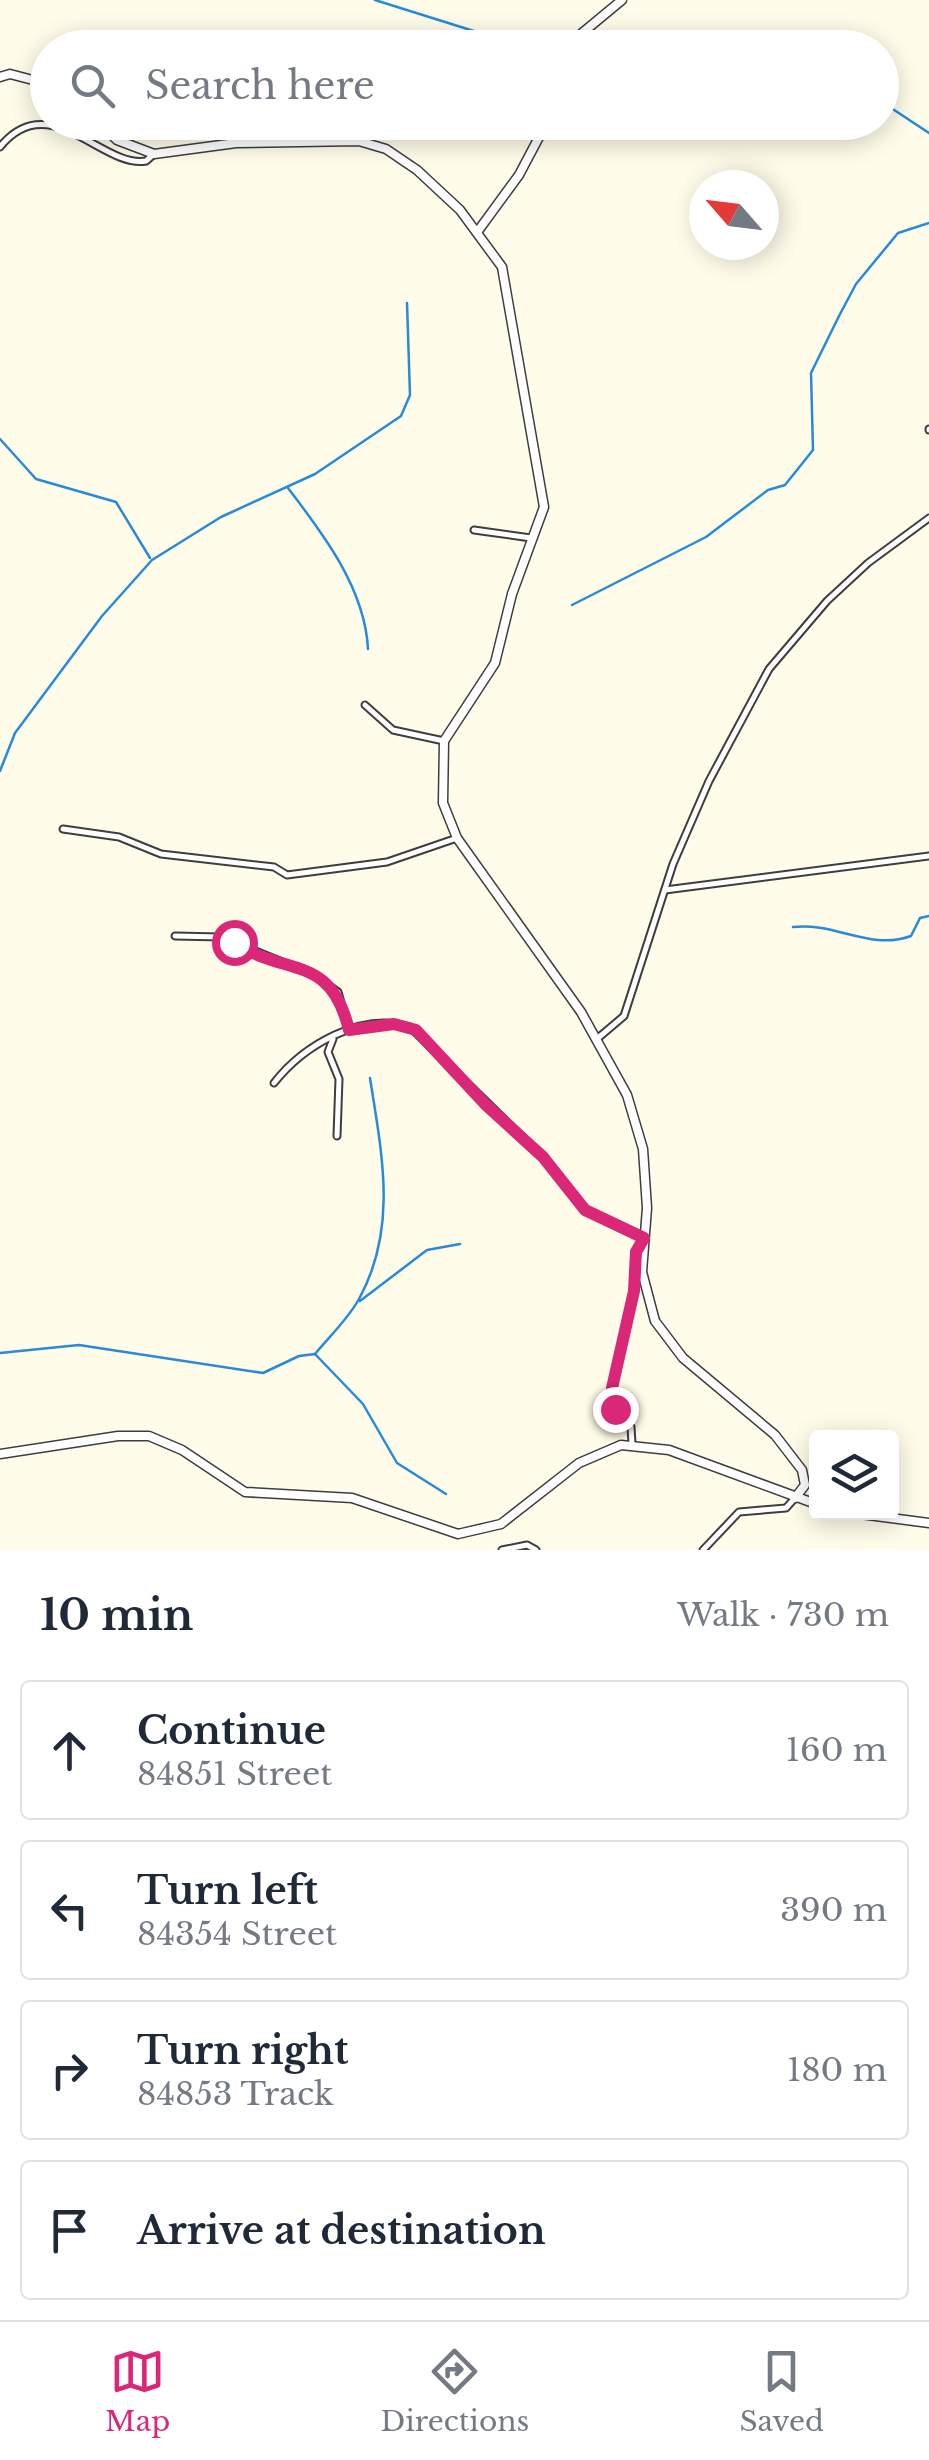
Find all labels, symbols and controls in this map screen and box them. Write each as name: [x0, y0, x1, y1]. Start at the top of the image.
search box: [30, 30, 899, 140]
icon: search: [65, 58, 120, 113]
text: Search here: [145, 62, 375, 109]
north arrow: [689, 170, 779, 260]
route start: [212, 920, 258, 966]
route end: [593, 1387, 639, 1433]
map controls: [809, 1430, 899, 1520]
button: layers: [809, 1430, 899, 1520]
text: 10 min: [40, 1589, 193, 1641]
text: Walk · 730 m: [677, 1595, 889, 1635]
text: Continue: [137, 1707, 326, 1754]
icon: ahead: [42, 1723, 97, 1778]
text: 160 m: [786, 1730, 887, 1770]
text: 84851 Street: [137, 1754, 332, 1794]
text: Turn left: [137, 1867, 318, 1914]
icon: left: [42, 1883, 97, 1938]
text: 390 m: [780, 1890, 887, 1930]
text: 84354 Street: [137, 1914, 337, 1954]
text: Turn right: [137, 2027, 348, 2074]
icon: right: [42, 2043, 97, 2098]
text: 180 m: [787, 2050, 887, 2090]
text: 84853 Track: [137, 2074, 334, 2114]
icon: arrive: [42, 2203, 97, 2258]
text: Arrive at destination: [137, 2207, 546, 2254]
tab: Map: [105, 2344, 170, 2439]
tab: Directions: [380, 2344, 529, 2439]
tab: Saved: [739, 2344, 824, 2439]

